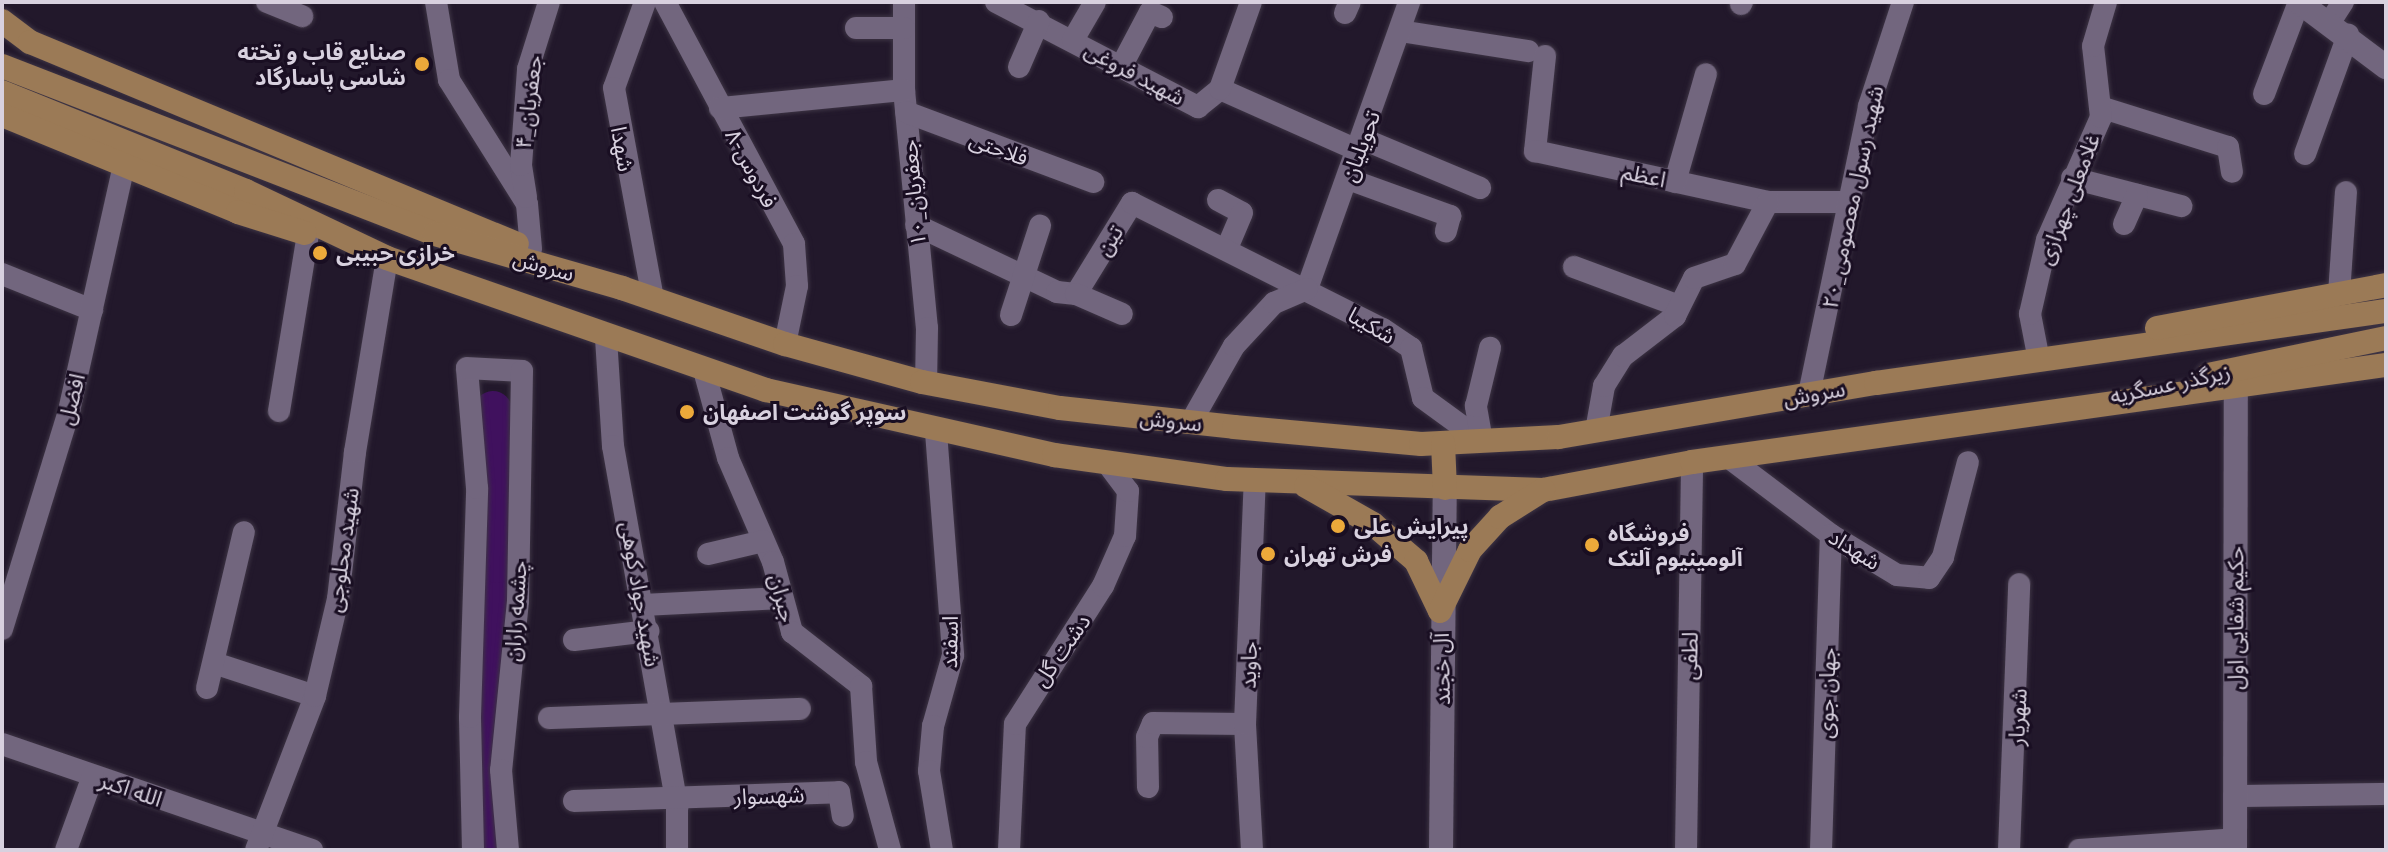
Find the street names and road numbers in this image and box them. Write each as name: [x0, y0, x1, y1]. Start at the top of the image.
street label: شهید فروغی: [1080, 36, 1190, 110]
street label: ۴_جعفریان: [509, 54, 547, 150]
street label: ۲۰_شهید رسول معصومی: [1815, 83, 1889, 311]
street label: تحویلیان: [1335, 107, 1385, 185]
street label: شهدا: [606, 124, 640, 174]
street label: ۸-فردوس: [720, 124, 784, 212]
street label: فلاحتی: [966, 125, 1032, 171]
street label: غلامعلی چهرازی: [2031, 130, 2105, 268]
street label: ۱۰_جعفریان: [895, 139, 931, 247]
street label: اعظم: [1620, 157, 1668, 193]
street label: تین: [1090, 220, 1128, 260]
street label: سروش: [510, 244, 578, 286]
street label: شکیبا: [1343, 301, 1401, 349]
street label: زیرگذر عسگریه: [2107, 357, 2233, 409]
street label: افضل: [52, 371, 90, 427]
street label: سروش: [1781, 375, 1847, 411]
street label: سروش: [1139, 404, 1203, 436]
street label: شهید محلوجی: [320, 486, 364, 614]
street label: شهید جواد کوهی: [615, 519, 667, 669]
street label: شهداد: [1824, 523, 1886, 575]
street label: حکیم شفایی اول: [2222, 546, 2248, 690]
street label: چشمه راران: [498, 560, 532, 662]
street label: جبران: [764, 571, 802, 625]
street label: دشت گل: [1027, 609, 1095, 691]
street label: اسفند: [935, 615, 963, 669]
street label: لطفی: [1675, 632, 1703, 680]
street label: آل خجند: [1427, 633, 1455, 705]
street label: جاوید: [1234, 641, 1262, 689]
street label: جهان جوی: [1811, 647, 1841, 739]
street label: شهریار: [2002, 688, 2032, 746]
street label: الله اکبر: [96, 766, 166, 812]
street label: شهسوار: [733, 781, 805, 809]

